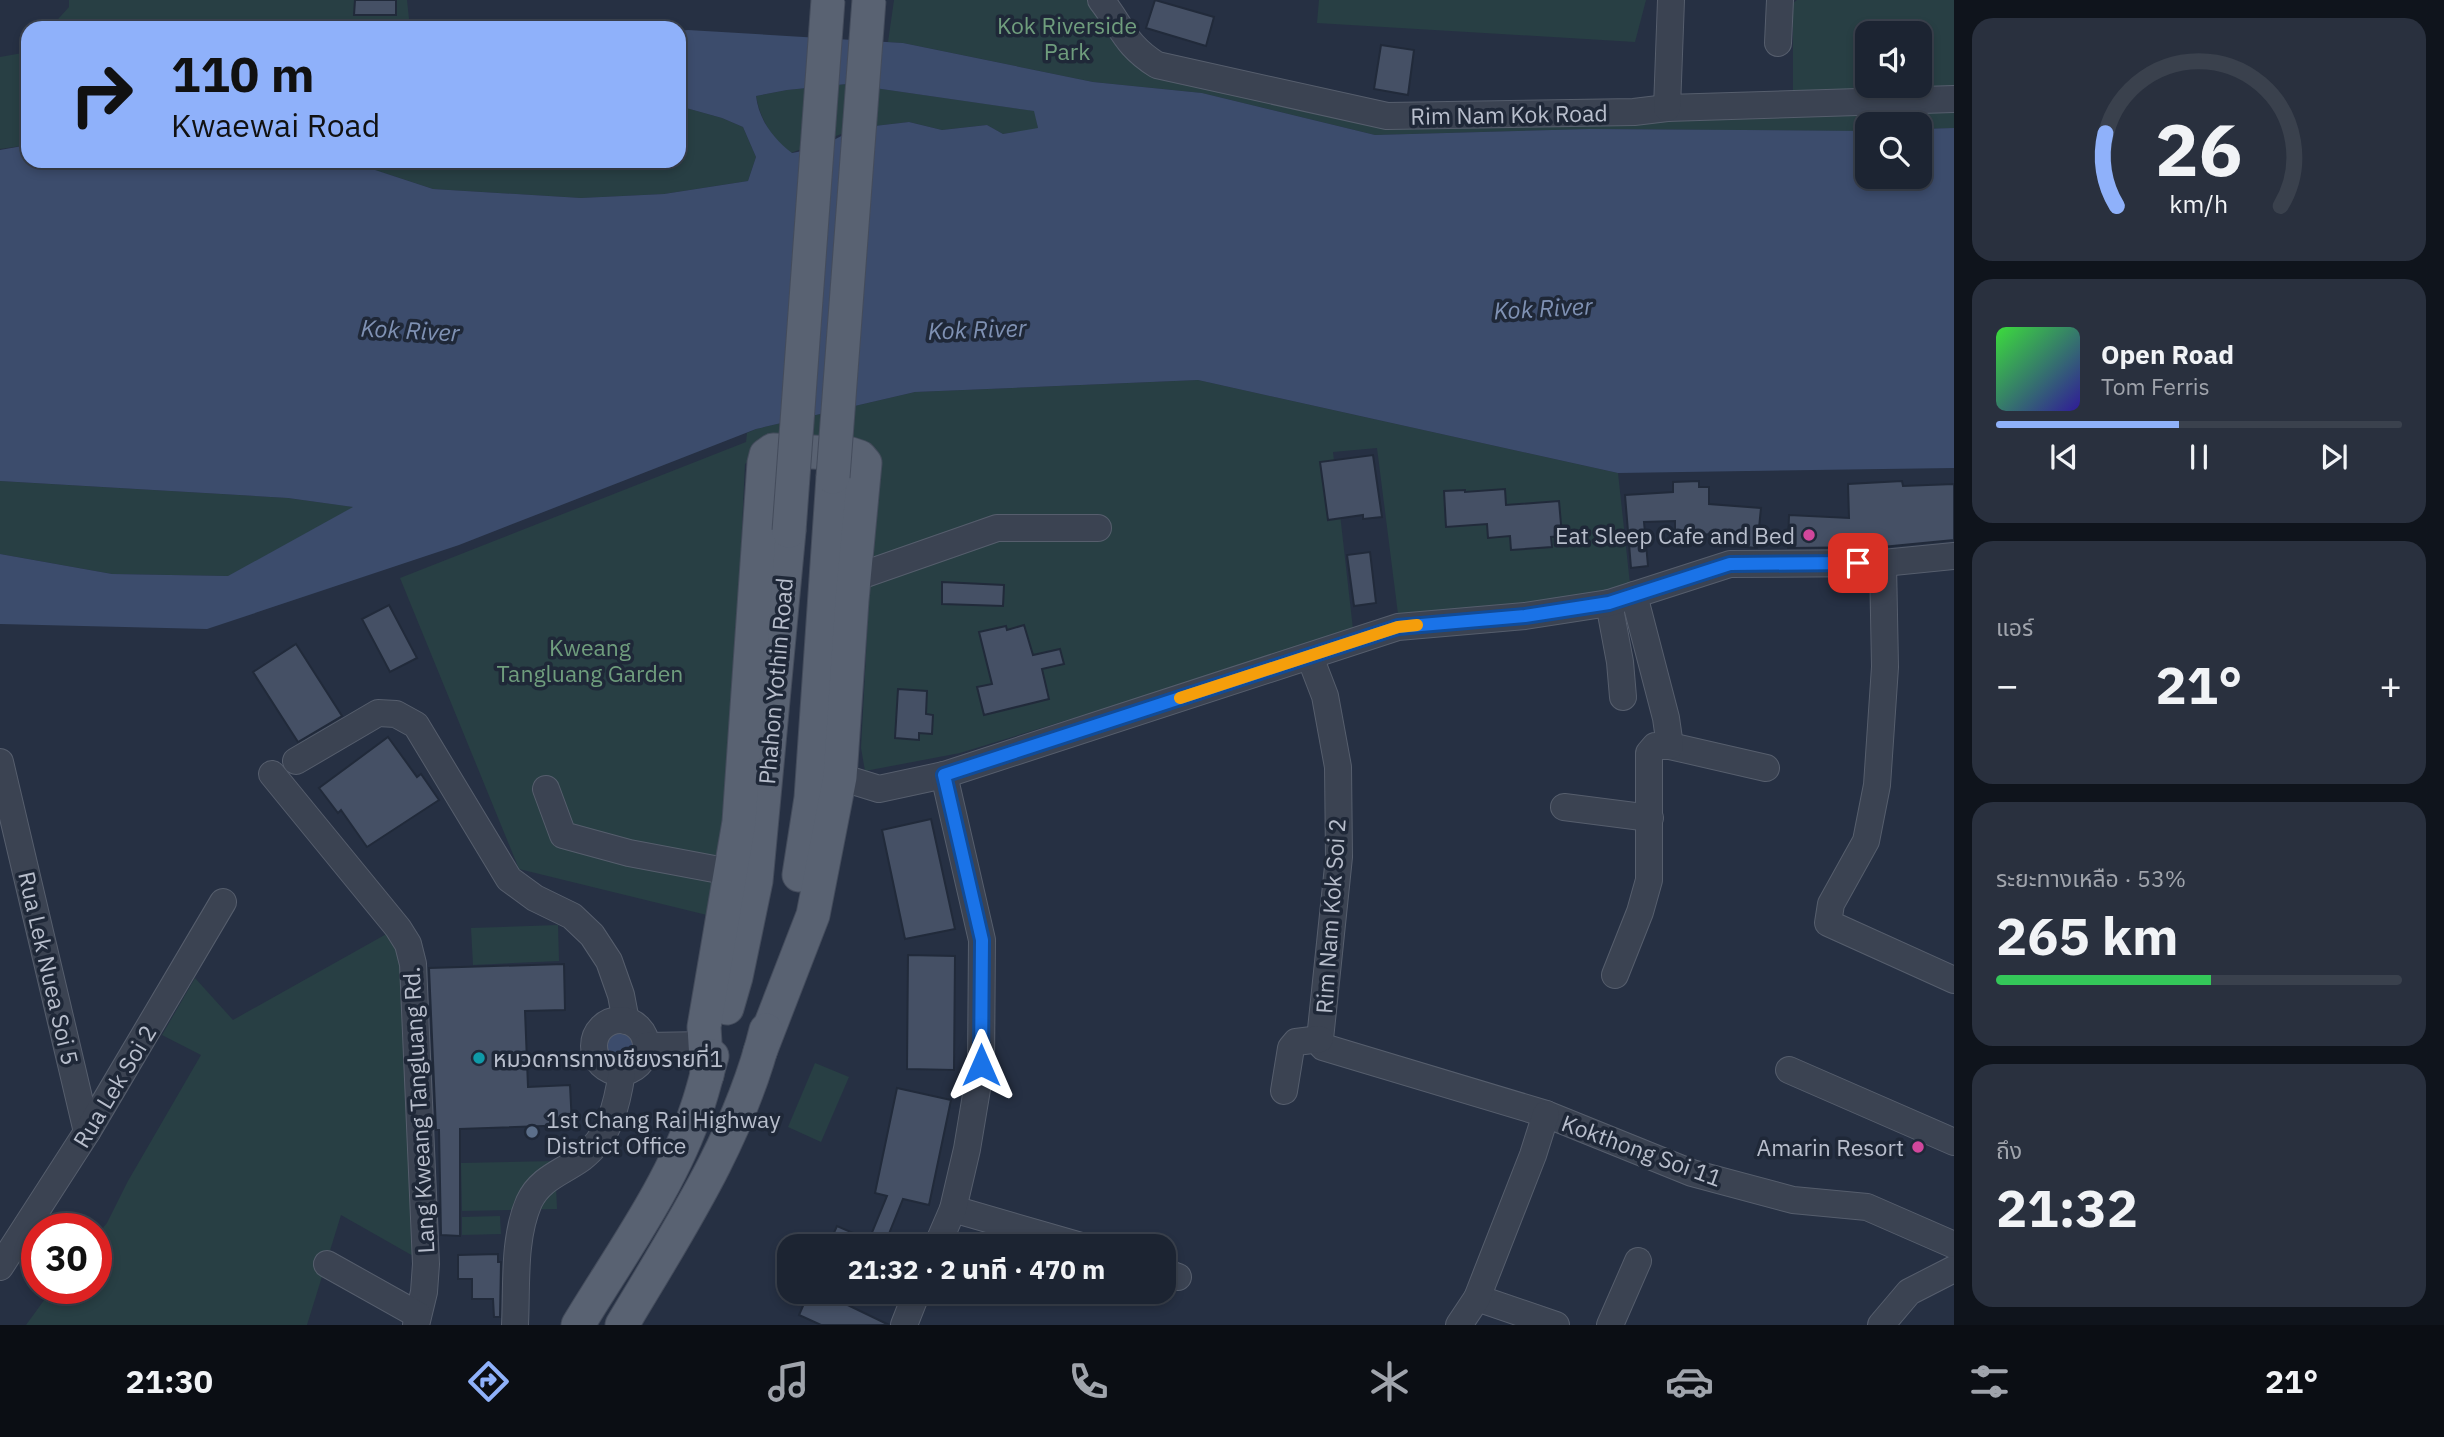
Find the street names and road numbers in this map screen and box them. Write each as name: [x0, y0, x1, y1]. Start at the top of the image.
street label: Rim Nam Kok Road: [1410, 97, 1608, 131]
street label: Phahon Yothin Road: [751, 576, 799, 786]
street label: Rim Nam Kok Soi 2: [1308, 817, 1352, 1015]
street label: Rua Lek Nuea Soi 5: [12, 868, 86, 1068]
street label: Lang Kweang Tangluang Rd.: [396, 966, 440, 1254]
street label: Rua Lek Soi 2: [66, 1019, 162, 1153]
street label: Kokthong Soi 11: [1558, 1107, 1726, 1193]

